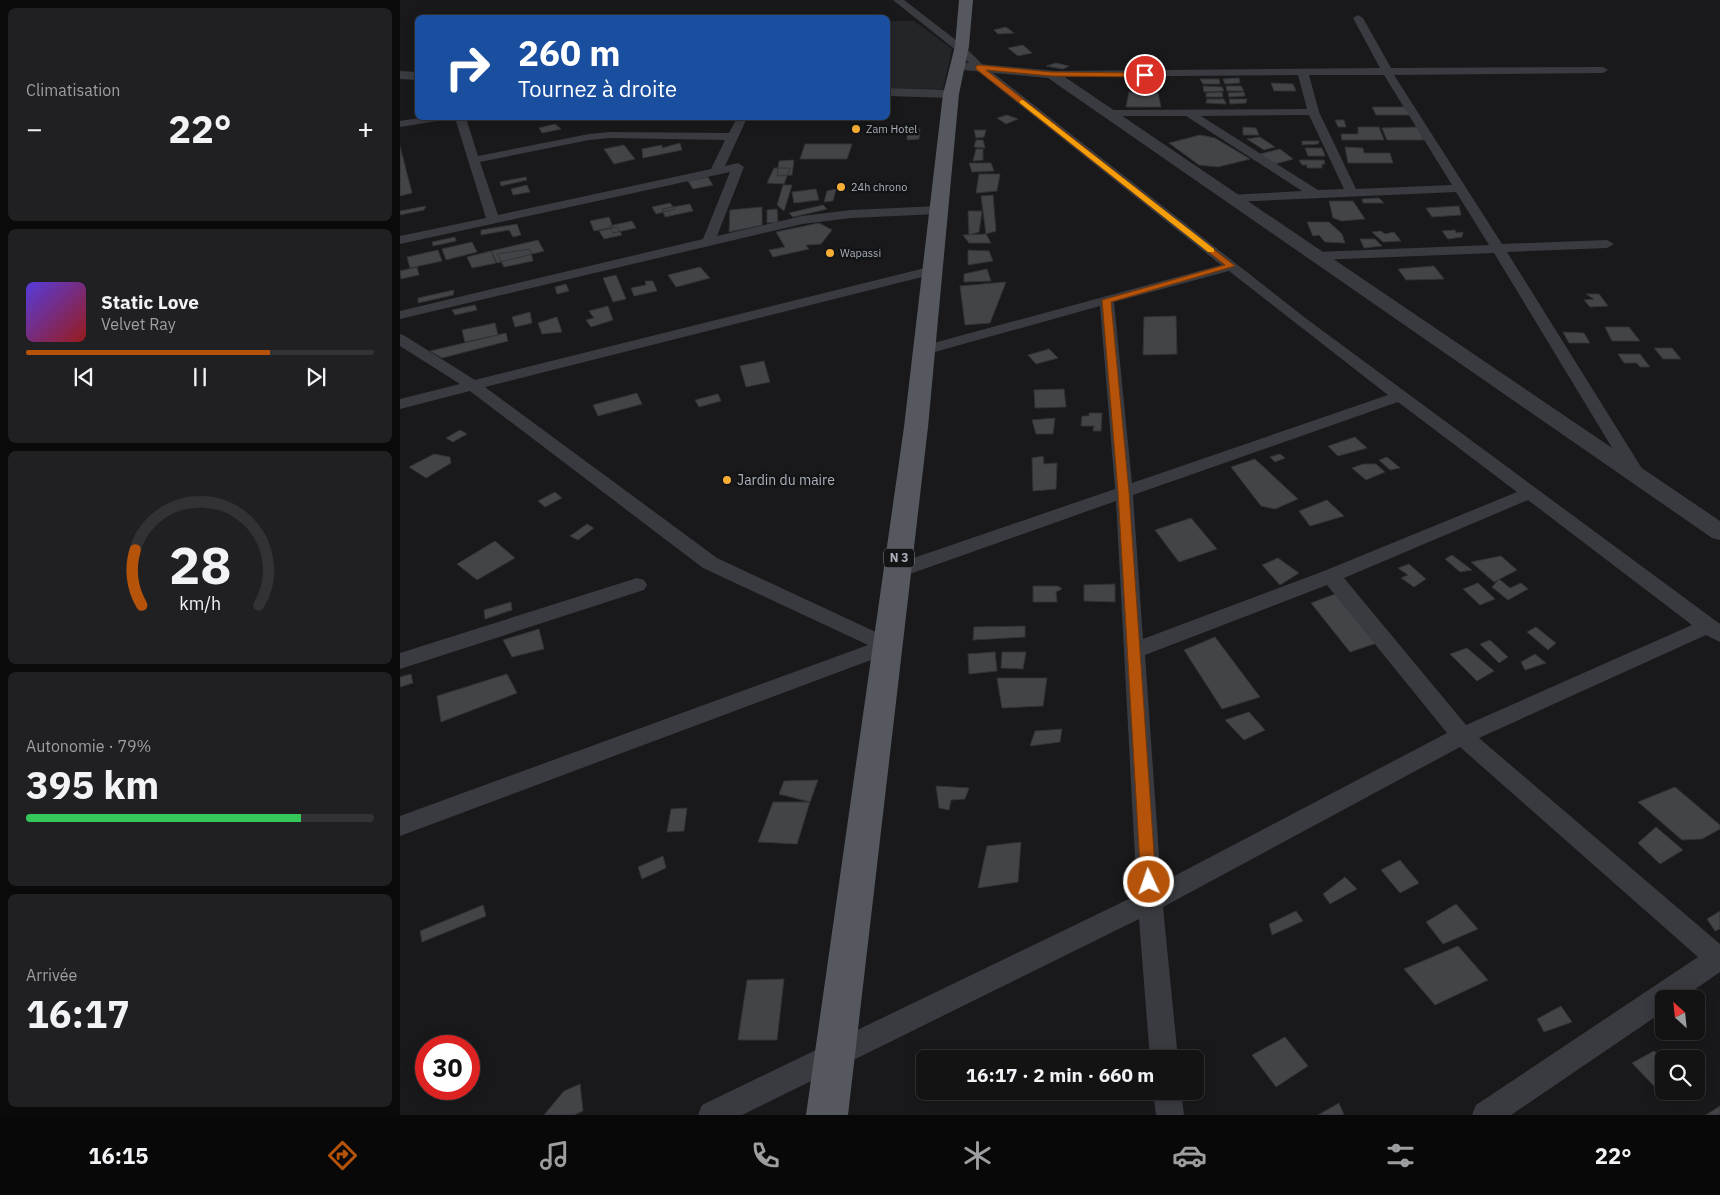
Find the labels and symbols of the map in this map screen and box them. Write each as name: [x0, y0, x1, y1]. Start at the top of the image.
pin: [1124, 54, 1166, 96]
place label: Zam Hotel: [866, 122, 917, 136]
marker: Zam Hotel: [850, 123, 862, 135]
place label: 24h chrono: [851, 180, 907, 194]
marker: 24h chrono: [835, 181, 847, 193]
place label: Wapassi: [840, 246, 881, 260]
marker: Wapassi: [824, 247, 836, 259]
place label: Jardin du maire: [737, 471, 835, 489]
marker: Jardin du maire: [721, 474, 733, 486]
road number: N 3: [884, 548, 914, 568]
position arrow: [1122, 855, 1174, 907]
north arrow: [1655, 990, 1705, 1040]
speed limit sign: 30: [415, 1035, 480, 1100]

